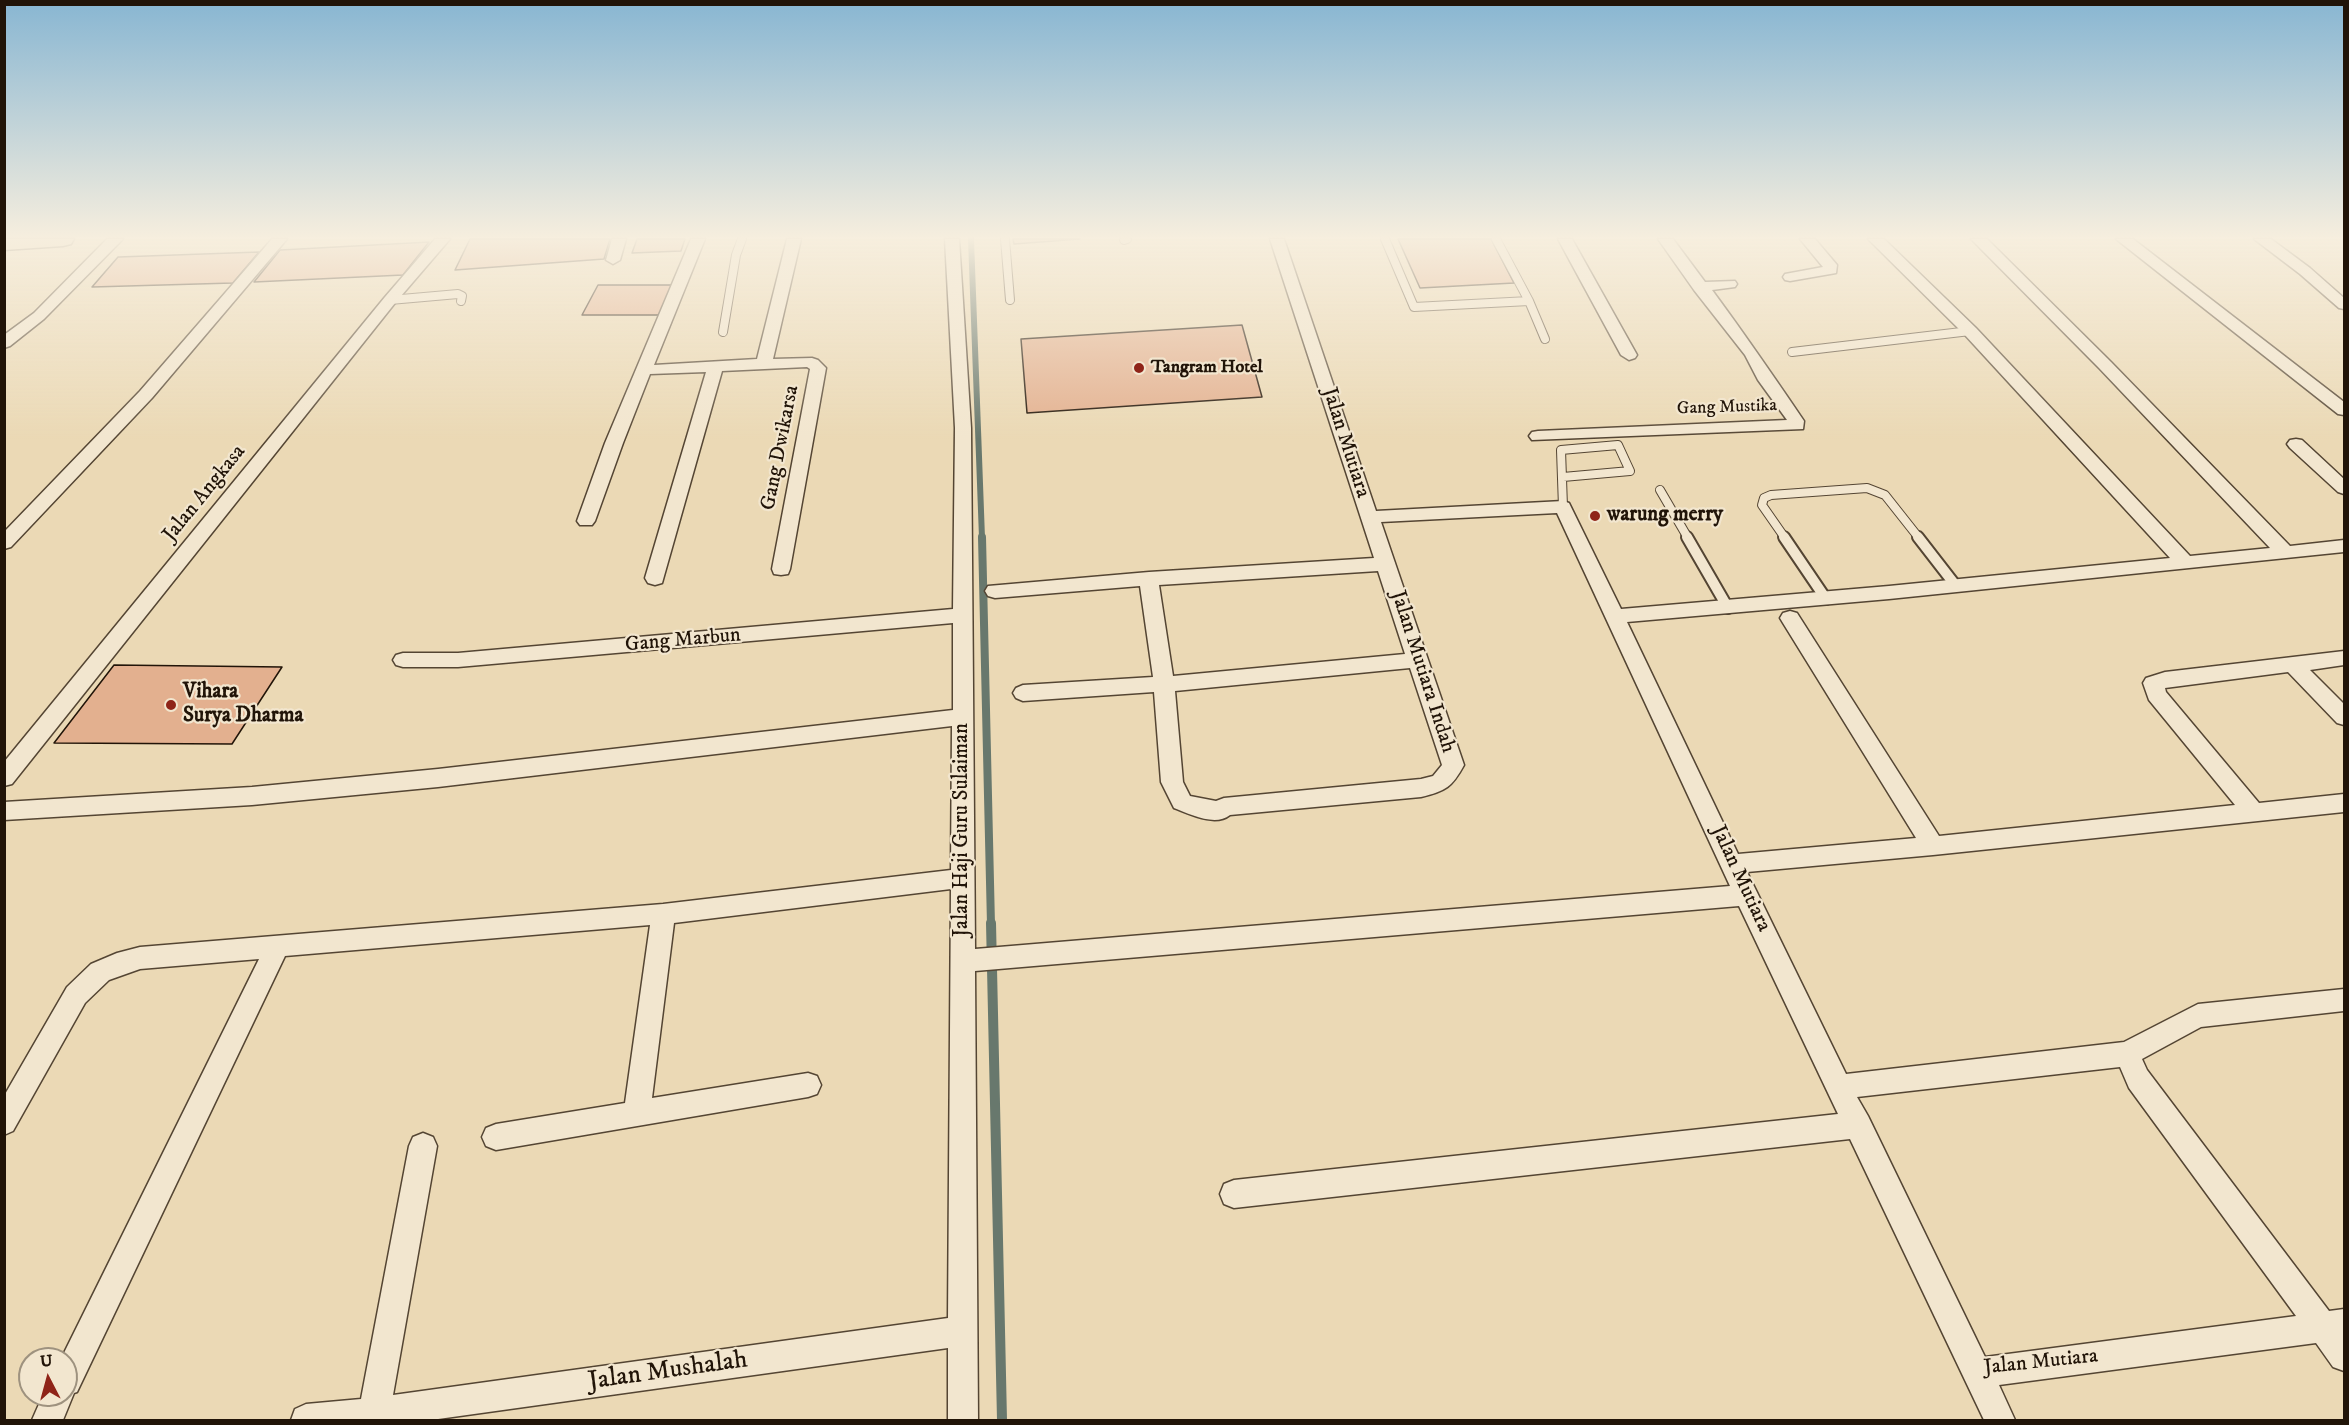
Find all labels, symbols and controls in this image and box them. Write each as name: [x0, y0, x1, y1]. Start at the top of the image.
place label: Tangram Hotel: [1151, 357, 1263, 379]
marker: Tangram Hotel: [1132, 361, 1146, 375]
street label: Gang Dwikarsa: [757, 383, 805, 513]
street label: Jalan Mutiara: [1315, 385, 1375, 501]
street label: Gang Mustika: [1677, 395, 1777, 421]
street label: Jalan Angkasa: [158, 440, 252, 548]
place label: warung merry: [1607, 503, 1723, 529]
marker: warung merry: [1588, 509, 1602, 523]
street label: Jalan Mutiara Indah: [1384, 588, 1460, 756]
street label: Gang Marbun: [624, 623, 742, 659]
place label: Vihara Surya Dharma: [183, 680, 303, 730]
marker: Vihara Surya Dharma: [164, 698, 178, 712]
street label: Jalan Haji Guru Sulaiman: [950, 723, 976, 937]
street label: Jalan Mutiara: [1704, 822, 1776, 936]
street label: Jalan Mutiara: [1983, 1344, 2099, 1382]
street label: Jalan Mushalah: [586, 1345, 750, 1399]
north arrow: [18, 1347, 78, 1407]
text: U: [39, 1350, 54, 1372]

